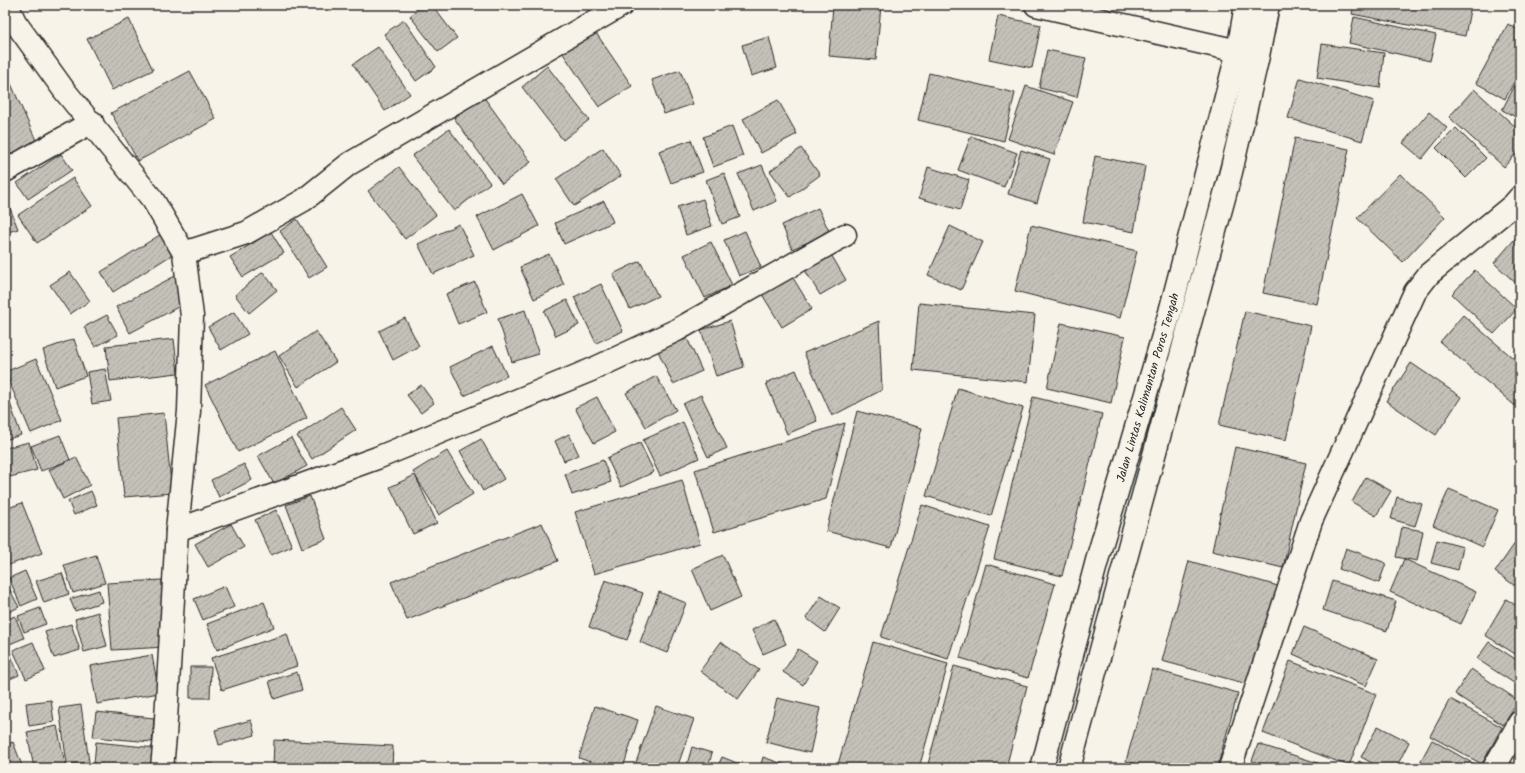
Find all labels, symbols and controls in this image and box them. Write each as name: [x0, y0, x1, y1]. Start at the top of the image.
street label: Jalan Lintas Kalimantan Poros Tengah: [1111, 291, 1185, 484]

